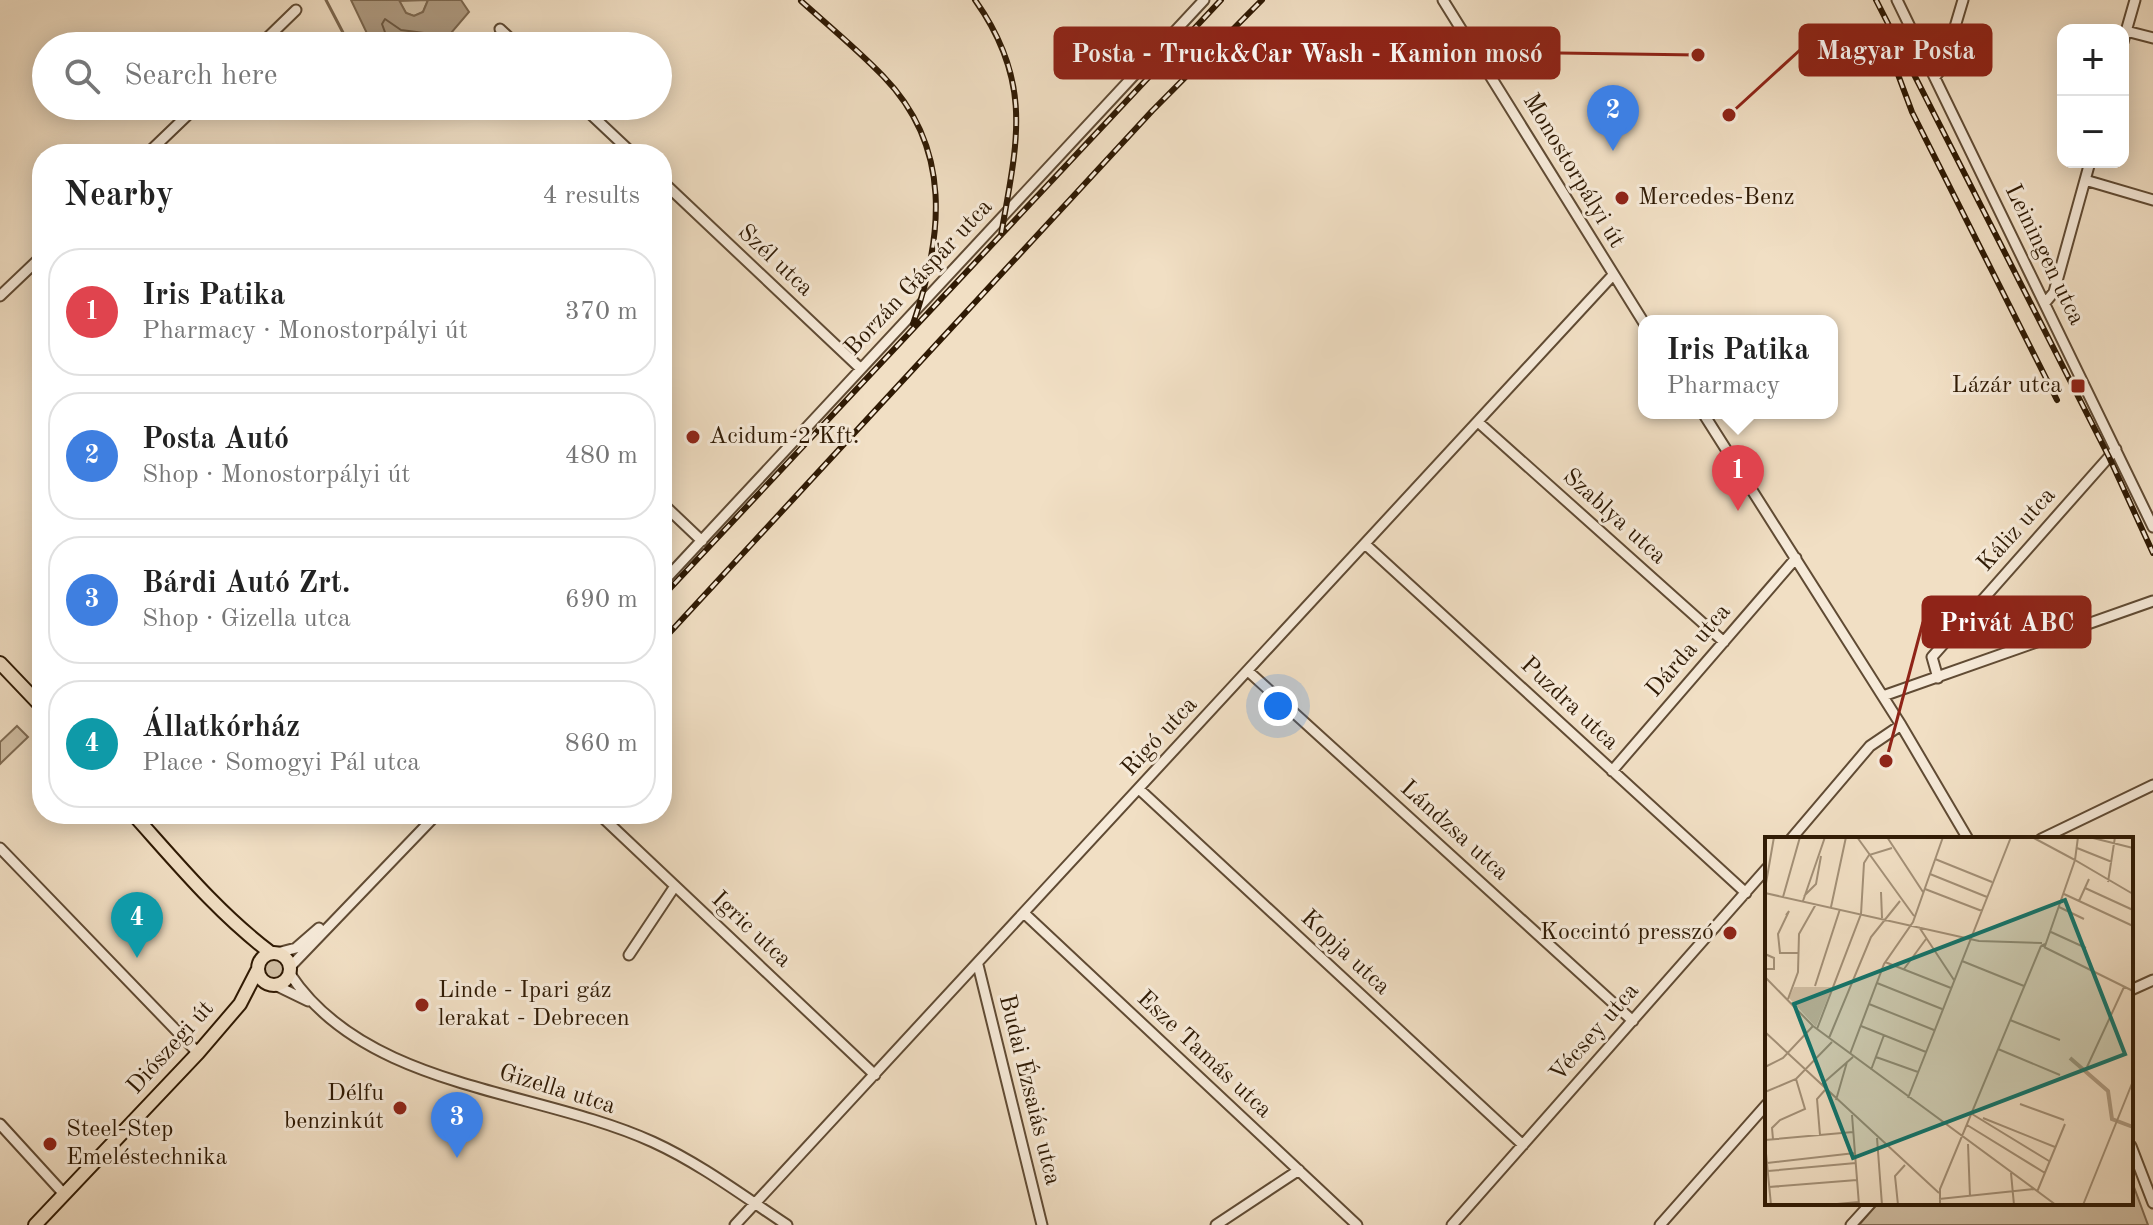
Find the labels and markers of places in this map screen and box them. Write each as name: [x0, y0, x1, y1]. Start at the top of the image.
callout: Magyar Posta: [1800, 25, 1991, 75]
callout: Posta - Truck&Car Wash - Kamion mosó: [1055, 28, 1559, 78]
pin: 2: [1587, 85, 1639, 151]
place label: Mercedes-Benz: [1638, 186, 1794, 210]
marker: Mercedes-Benz: [1613, 189, 1631, 207]
place label: Lázár utca: [1952, 374, 2062, 398]
marker: Lázár utca: [2069, 377, 2087, 395]
place label: Acidum-2 Kft.: [709, 425, 859, 449]
marker: Acidum-2 Kft.: [684, 428, 702, 446]
pin: 1: [1712, 445, 1764, 511]
callout: Privát ABC: [1923, 597, 2090, 647]
pin: 4: [111, 892, 163, 958]
place label: Koccintó presszó: [1540, 921, 1714, 945]
marker: Koccintó presszó: [1721, 924, 1739, 942]
place label: Linde - Ipari gáz lerakat - Debrecen: [438, 979, 630, 1031]
marker: Linde - Ipari gáz lerakat - Debrecen: [413, 996, 431, 1014]
place label: Délfu benzinkút: [284, 1082, 384, 1134]
pin: 3: [431, 1092, 483, 1158]
marker: Délfu benzinkút: [391, 1099, 409, 1117]
place label: Steel-Step Emeléstechnika: [66, 1118, 227, 1170]
marker: Steel-Step Emeléstechnika: [41, 1135, 59, 1153]

